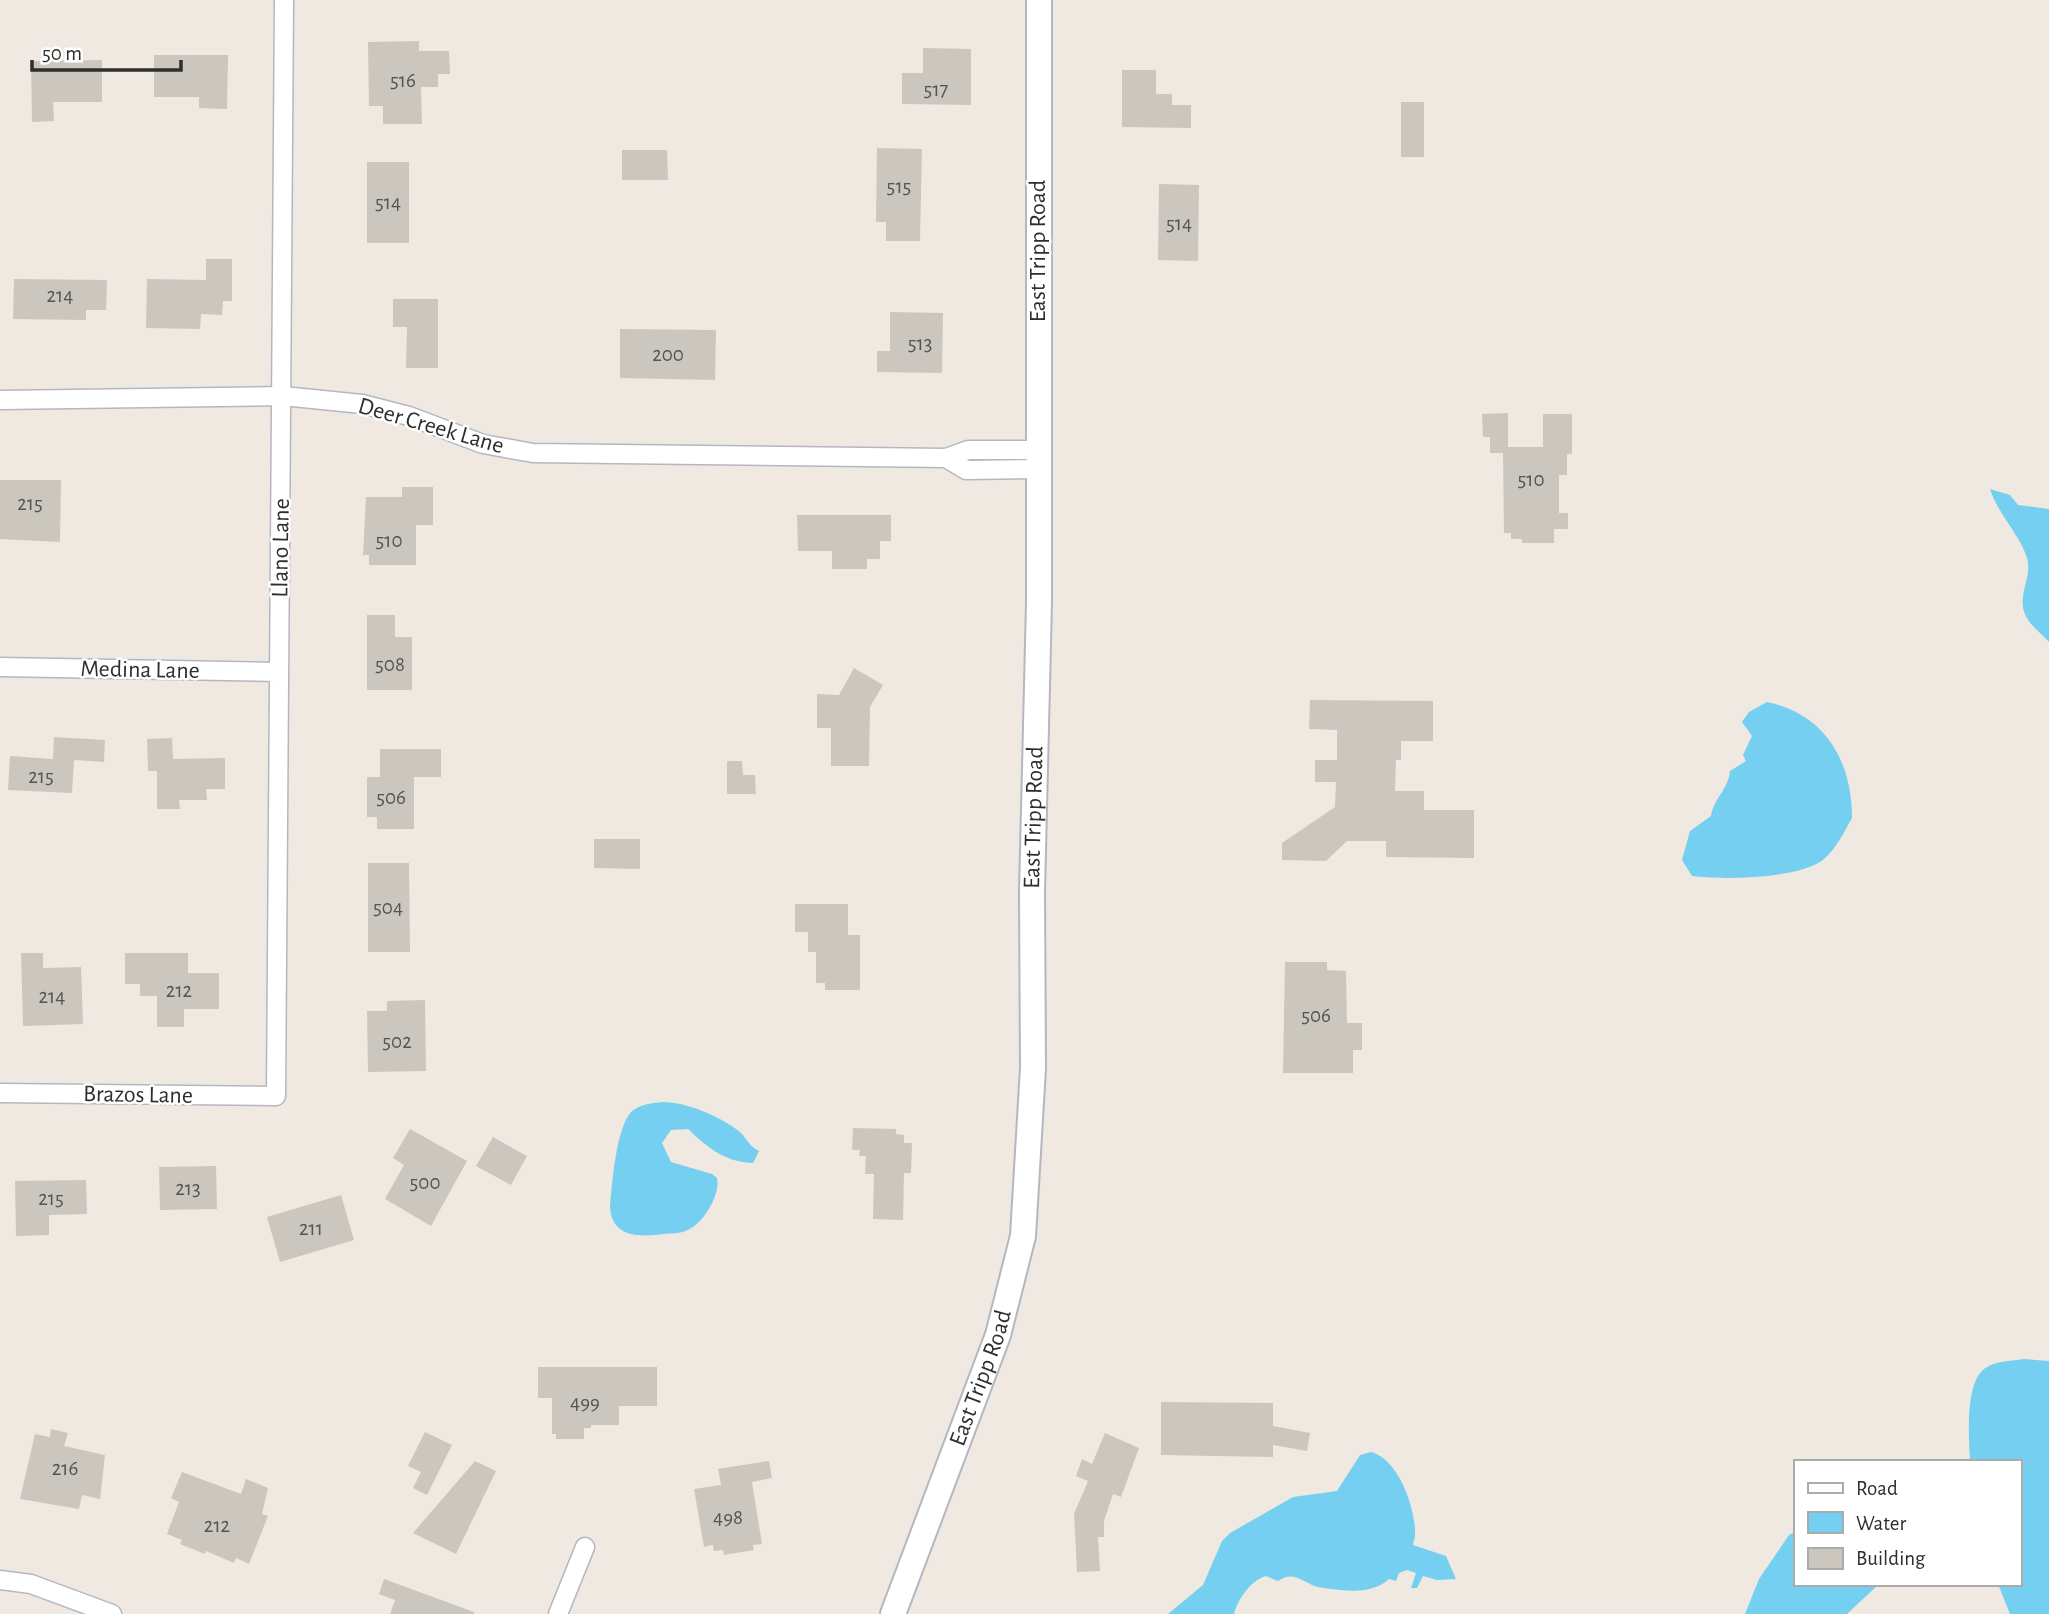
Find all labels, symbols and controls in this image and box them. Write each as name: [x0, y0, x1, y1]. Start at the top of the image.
scale bar: [32, 28, 180, 72]
text: 50 m: [42, 43, 82, 64]
house number: 516: [390, 70, 416, 91]
house number: 517: [924, 79, 949, 100]
house number: 515: [887, 176, 911, 197]
street label: East Tripp Road: [1026, 180, 1050, 322]
house number: 514: [375, 192, 401, 213]
house number: 514: [1166, 213, 1192, 234]
house number: 214: [47, 285, 73, 306]
house number: 513: [908, 333, 932, 354]
house number: 200: [652, 344, 684, 365]
street label: Deer Creek Lane: [355, 394, 507, 458]
house number: 510: [1517, 469, 1545, 490]
house number: 215: [17, 493, 43, 514]
street label: Llano Lane: [268, 498, 294, 598]
house number: 510: [375, 530, 403, 551]
house number: 508: [375, 654, 405, 675]
street label: Medina Lane: [80, 657, 200, 683]
street label: East Tripp Road: [1020, 746, 1048, 889]
house number: 215: [28, 766, 54, 787]
house number: 506: [376, 787, 406, 808]
house number: 504: [373, 897, 403, 918]
house number: 212: [166, 980, 192, 1001]
house number: 214: [39, 986, 65, 1007]
house number: 506: [1301, 1005, 1331, 1026]
house number: 502: [382, 1031, 412, 1052]
street label: Brazos Lane: [83, 1082, 193, 1108]
house number: 500: [410, 1172, 440, 1193]
house number: 213: [175, 1178, 201, 1199]
house number: 215: [38, 1188, 64, 1209]
house number: 211: [299, 1218, 323, 1239]
street label: East Tripp Road: [945, 1308, 1016, 1449]
house number: 499: [570, 1392, 600, 1413]
house number: 216: [52, 1458, 78, 1479]
legend: [1794, 1460, 2021, 1586]
text: Road: [1856, 1478, 1898, 1499]
house number: 498: [713, 1507, 743, 1528]
text: Water: [1856, 1513, 1906, 1534]
house number: 212: [204, 1515, 230, 1536]
text: Building: [1856, 1548, 1926, 1569]

